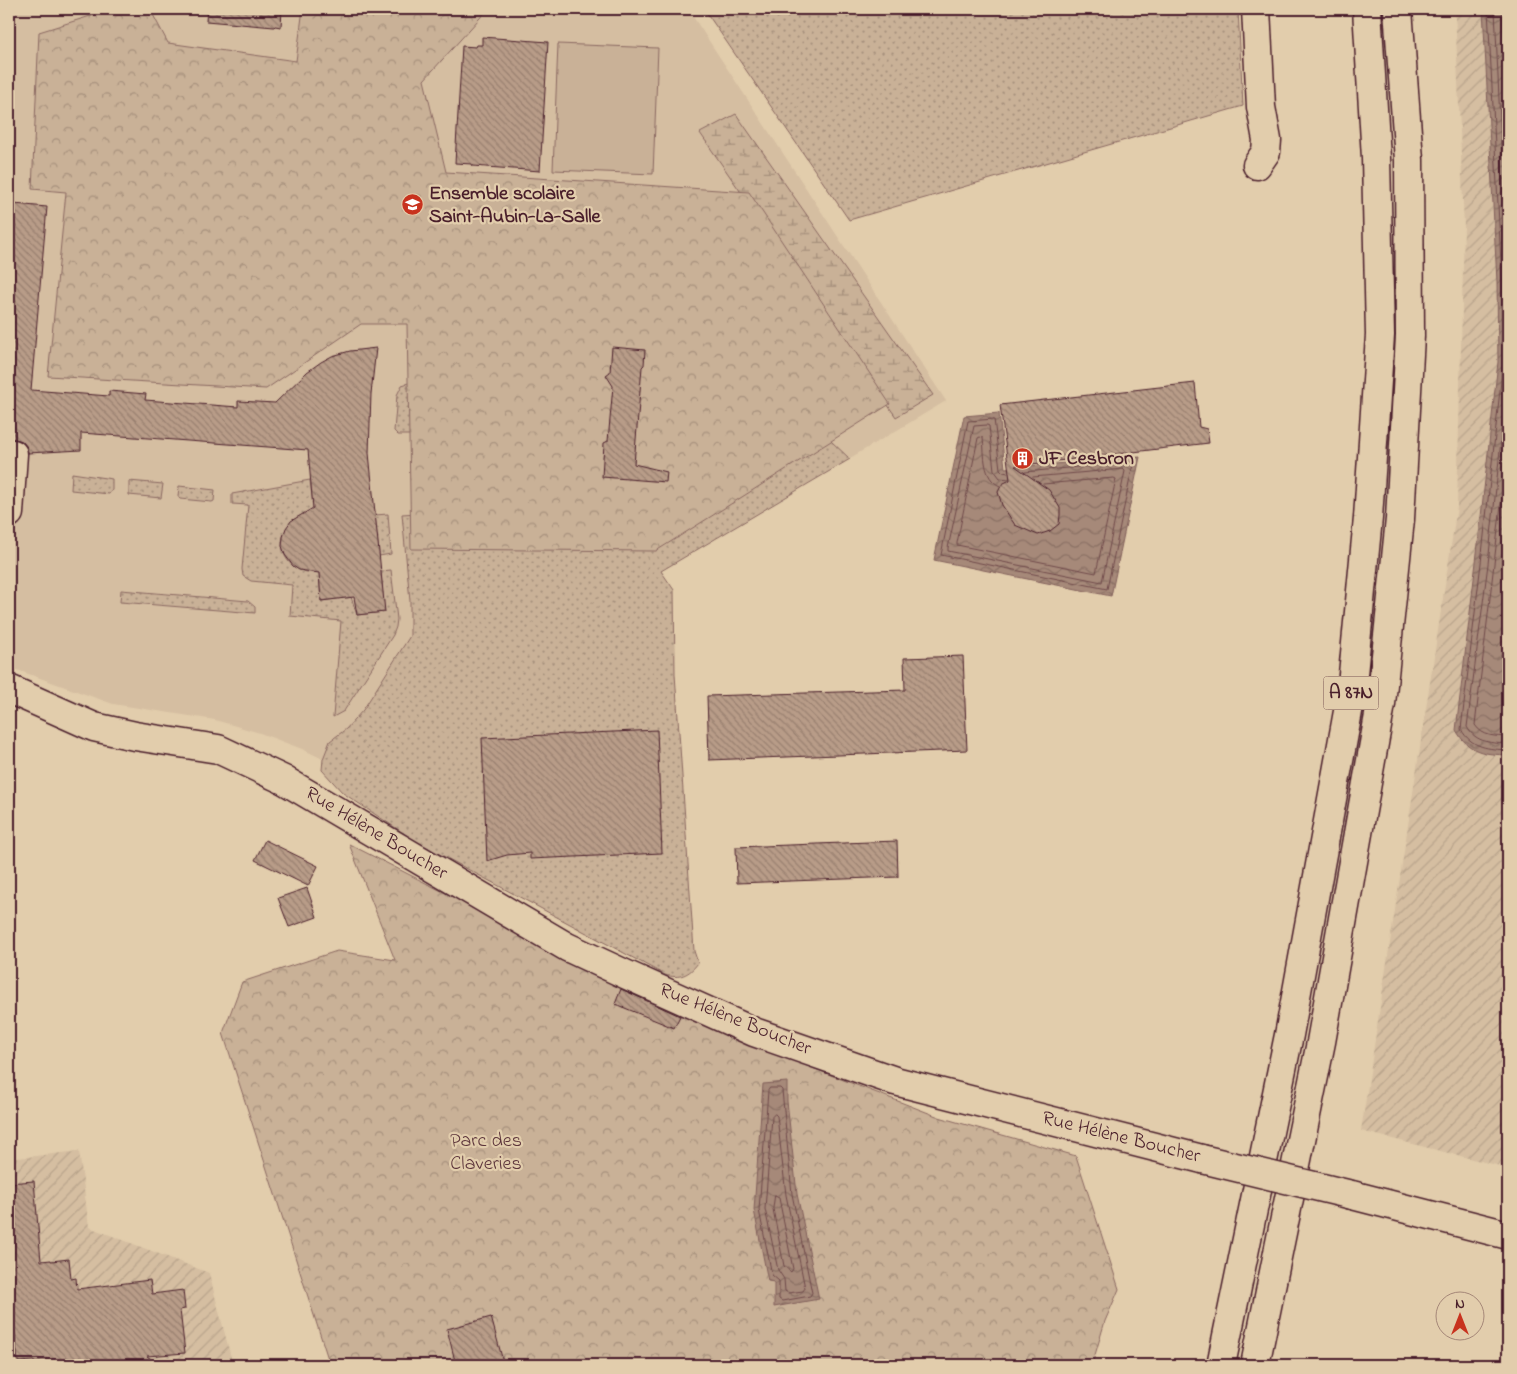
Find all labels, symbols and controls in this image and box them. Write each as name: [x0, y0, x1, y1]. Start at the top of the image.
place label: Ensemble scolaire Saint-Aubin-La-Salle: [429, 180, 602, 232]
school or university icon: Ensemble scolaire Saint-Aubin-La-Salle: [401, 193, 425, 217]
place label: JF Cesbron: [1039, 445, 1134, 474]
building icon: JF Cesbron: [1011, 447, 1035, 471]
road number: A 87N: [1324, 676, 1378, 710]
street label: Rue Hélène Boucher: [299, 780, 454, 889]
street label: Rue Hélène Boucher: [655, 976, 816, 1064]
street label: Rue Hélène Boucher: [1039, 1104, 1204, 1172]
park label: Parc des Claveries: [450, 1127, 522, 1179]
north arrow: [1434, 1292, 1484, 1342]
text: N: [1455, 1294, 1465, 1315]

